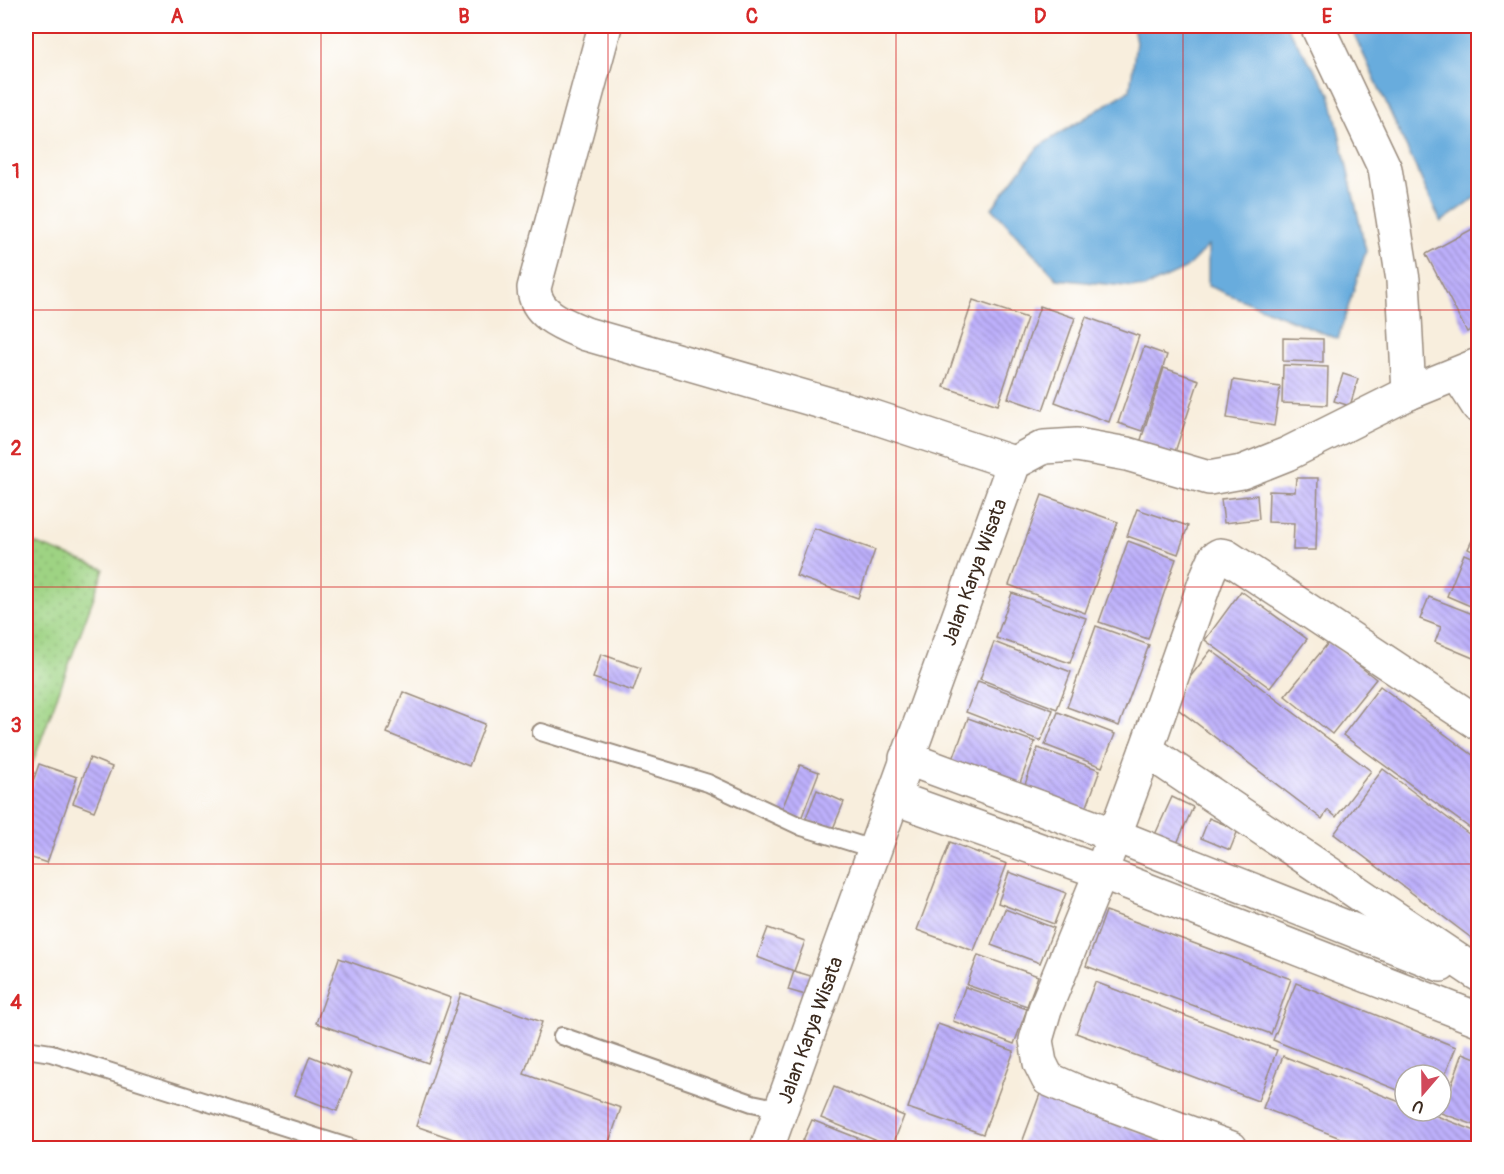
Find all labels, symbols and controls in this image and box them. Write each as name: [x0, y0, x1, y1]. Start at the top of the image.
text: A: [171, 4, 184, 29]
text: B: [458, 4, 470, 29]
text: C: [746, 4, 758, 29]
text: D: [1034, 4, 1047, 29]
text: E: [1322, 4, 1333, 29]
text: 1: [12, 159, 20, 184]
text: 2: [10, 436, 22, 461]
street label: Jalan Karya Wisata: [936, 495, 1013, 649]
text: 3: [10, 713, 22, 738]
street label: Jalan Karya Wisata: [772, 953, 849, 1107]
text: 4: [10, 990, 22, 1015]
north arrow: [1393, 1063, 1453, 1123]
text: U: [1409, 1095, 1427, 1117]

